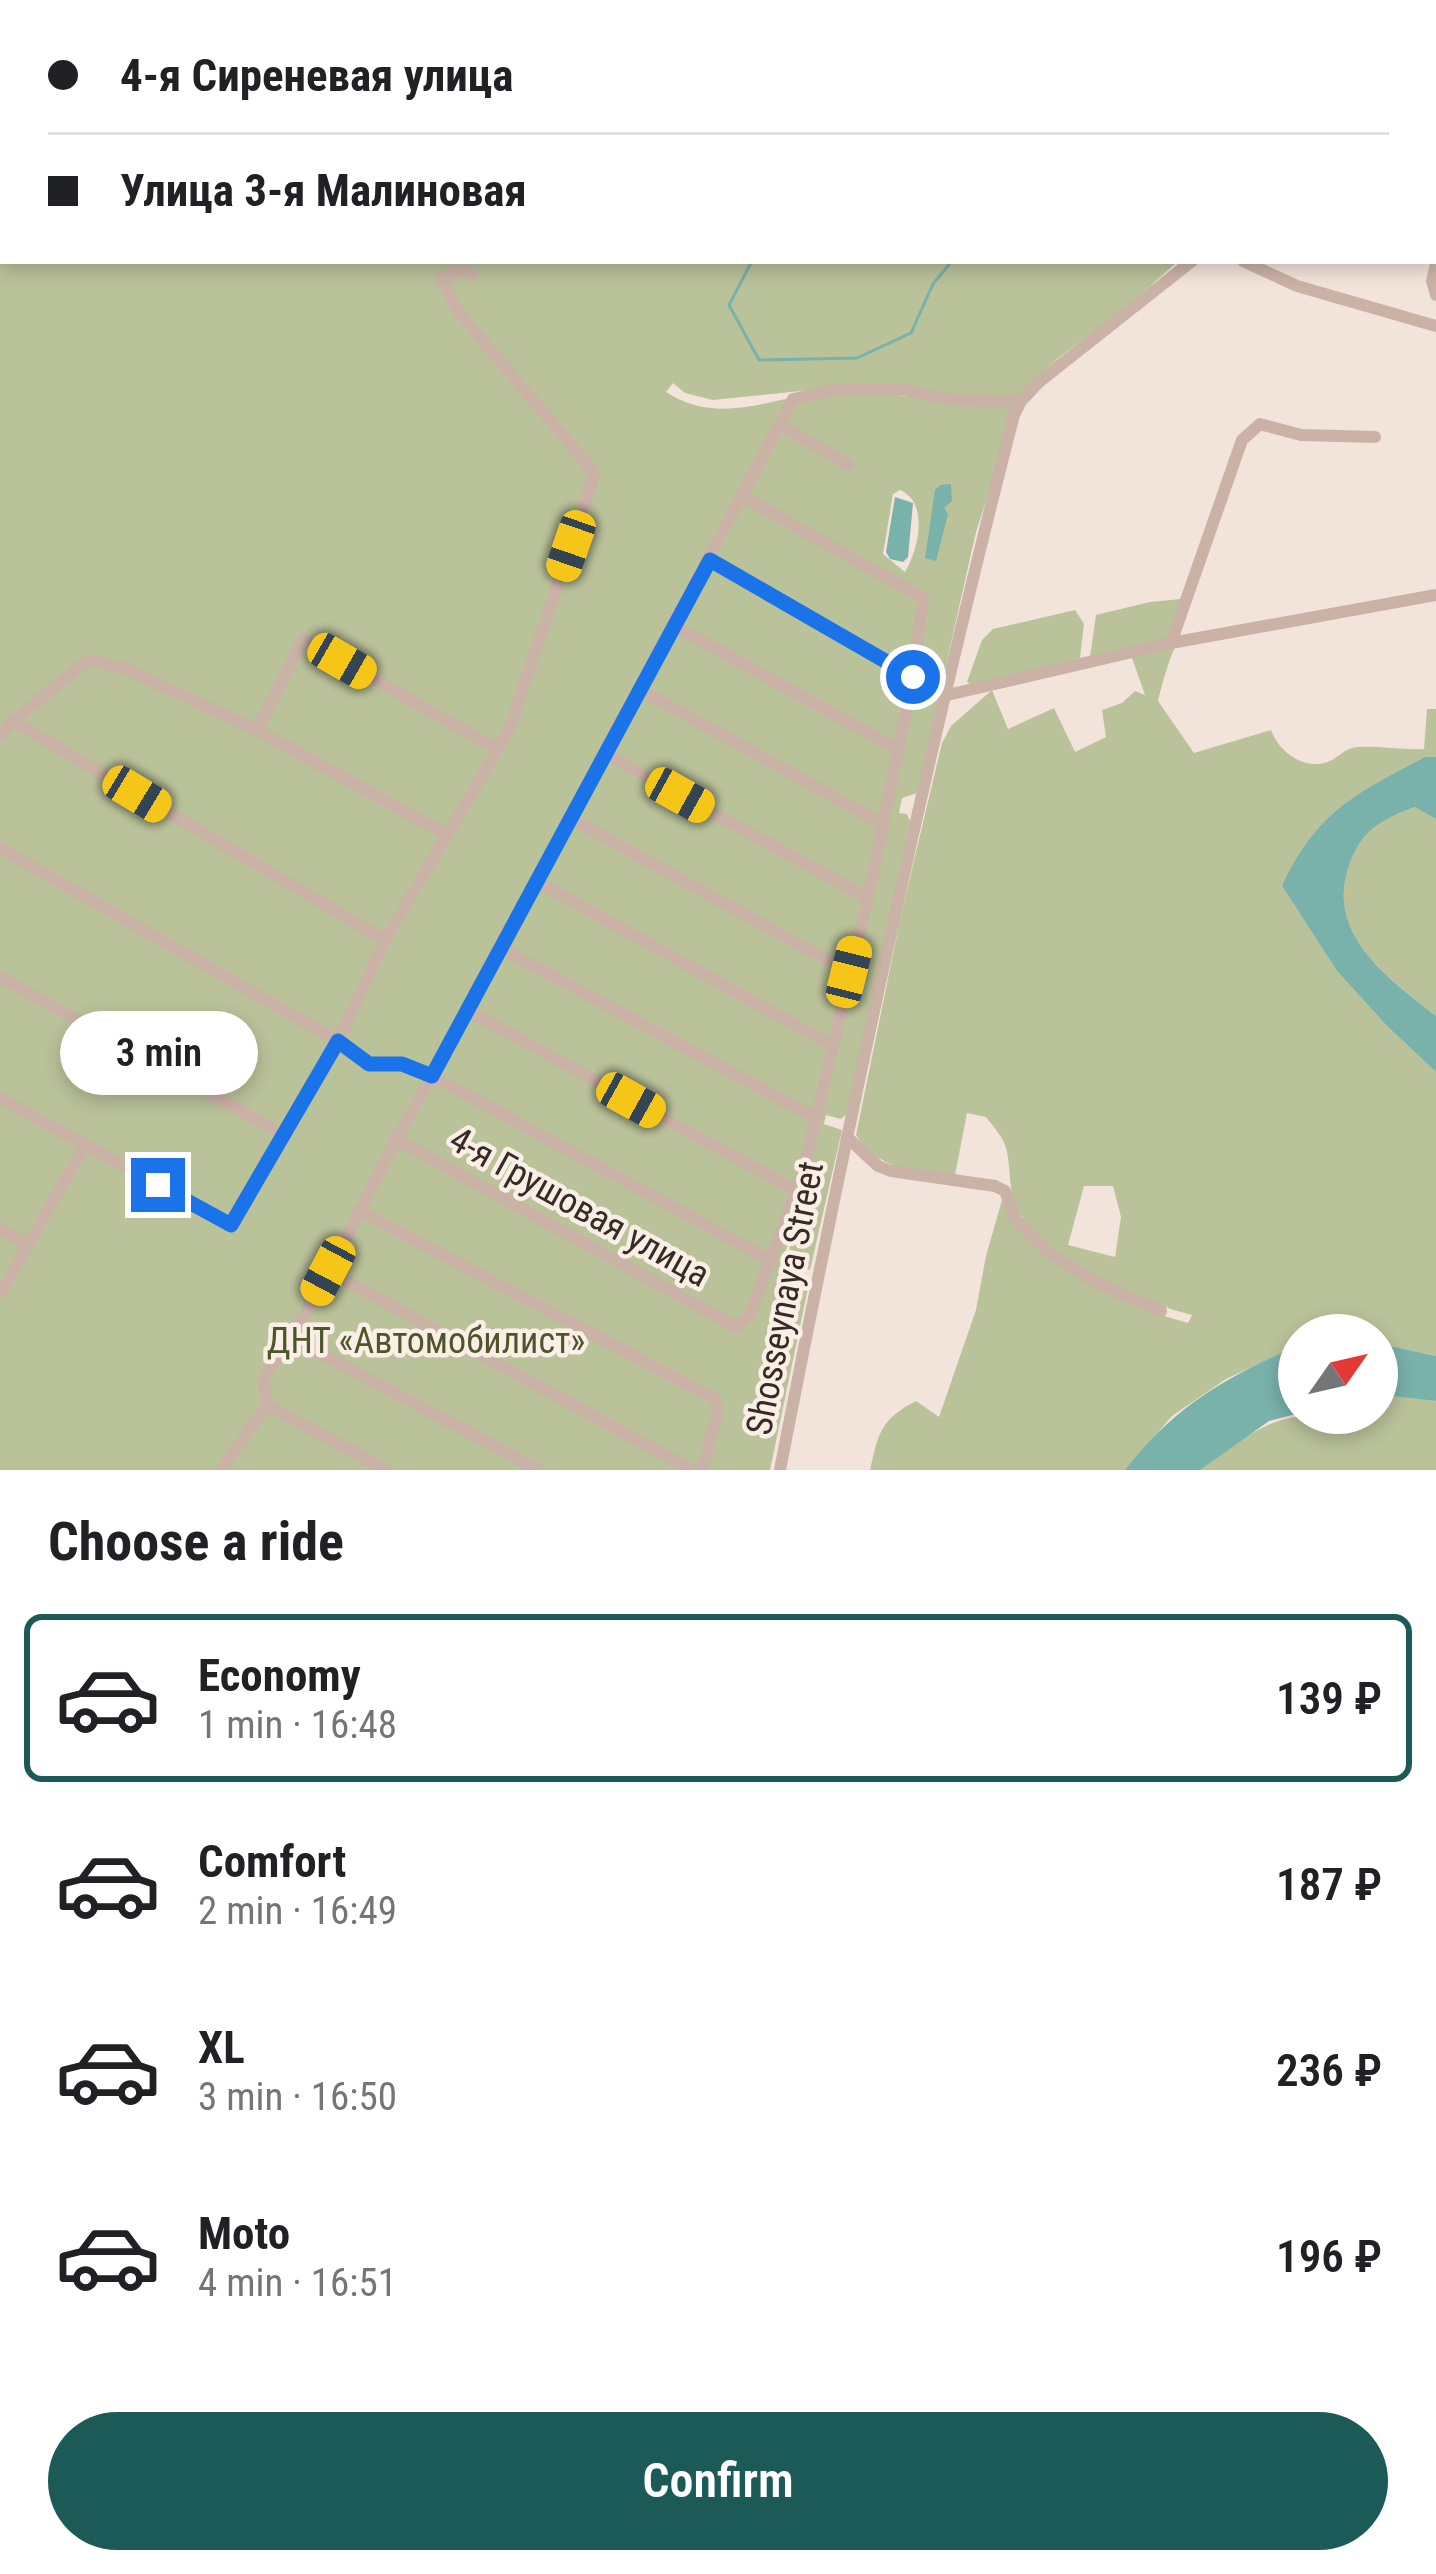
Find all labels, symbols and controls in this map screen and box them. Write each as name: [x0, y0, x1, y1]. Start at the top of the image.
text: 4-я Сиреневая улица: [120, 49, 513, 102]
text: Улица 3-я Малиновая: [120, 164, 527, 217]
car: [542, 506, 600, 586]
car: [302, 627, 382, 695]
route start: [886, 650, 940, 704]
car: [97, 760, 177, 828]
car: [640, 762, 720, 828]
car: [823, 933, 875, 1011]
callout: 3 min: [59, 1011, 257, 1095]
text: 3 min: [116, 1030, 202, 1076]
car: [591, 1067, 671, 1133]
street label: 4-я Грушовая улица: [442, 1118, 717, 1296]
route end: [131, 1158, 185, 1212]
street label: Shosseynaya Street: [738, 1158, 832, 1438]
car: [295, 1231, 361, 1311]
north arrow: [1278, 1314, 1398, 1434]
map controls: [1278, 1314, 1398, 1434]
park label: ДНТ «Автомобилист»: [267, 1320, 585, 1362]
text: Choose a ride: [48, 1510, 344, 1573]
icon: car: [54, 1644, 162, 1752]
text: Economy: [198, 1649, 361, 1702]
text: 139 ₽: [1276, 1672, 1382, 1725]
text: 1 min · 16:48: [198, 1702, 397, 1748]
icon: car: [54, 1830, 162, 1938]
text: Comfort: [198, 1835, 346, 1888]
text: 187 ₽: [1276, 1858, 1382, 1911]
text: 2 min · 16:49: [198, 1888, 397, 1934]
icon: car: [54, 2016, 162, 2124]
text: XL: [198, 2021, 245, 2074]
text: 236 ₽: [1276, 2044, 1382, 2097]
text: 3 min · 16:50: [198, 2074, 397, 2120]
icon: car: [54, 2202, 162, 2310]
text: Moto: [198, 2207, 290, 2260]
text: 196 ₽: [1276, 2230, 1382, 2283]
text: 4 min · 16:51: [198, 2260, 397, 2306]
button: Confirm: [48, 2412, 1388, 2550]

